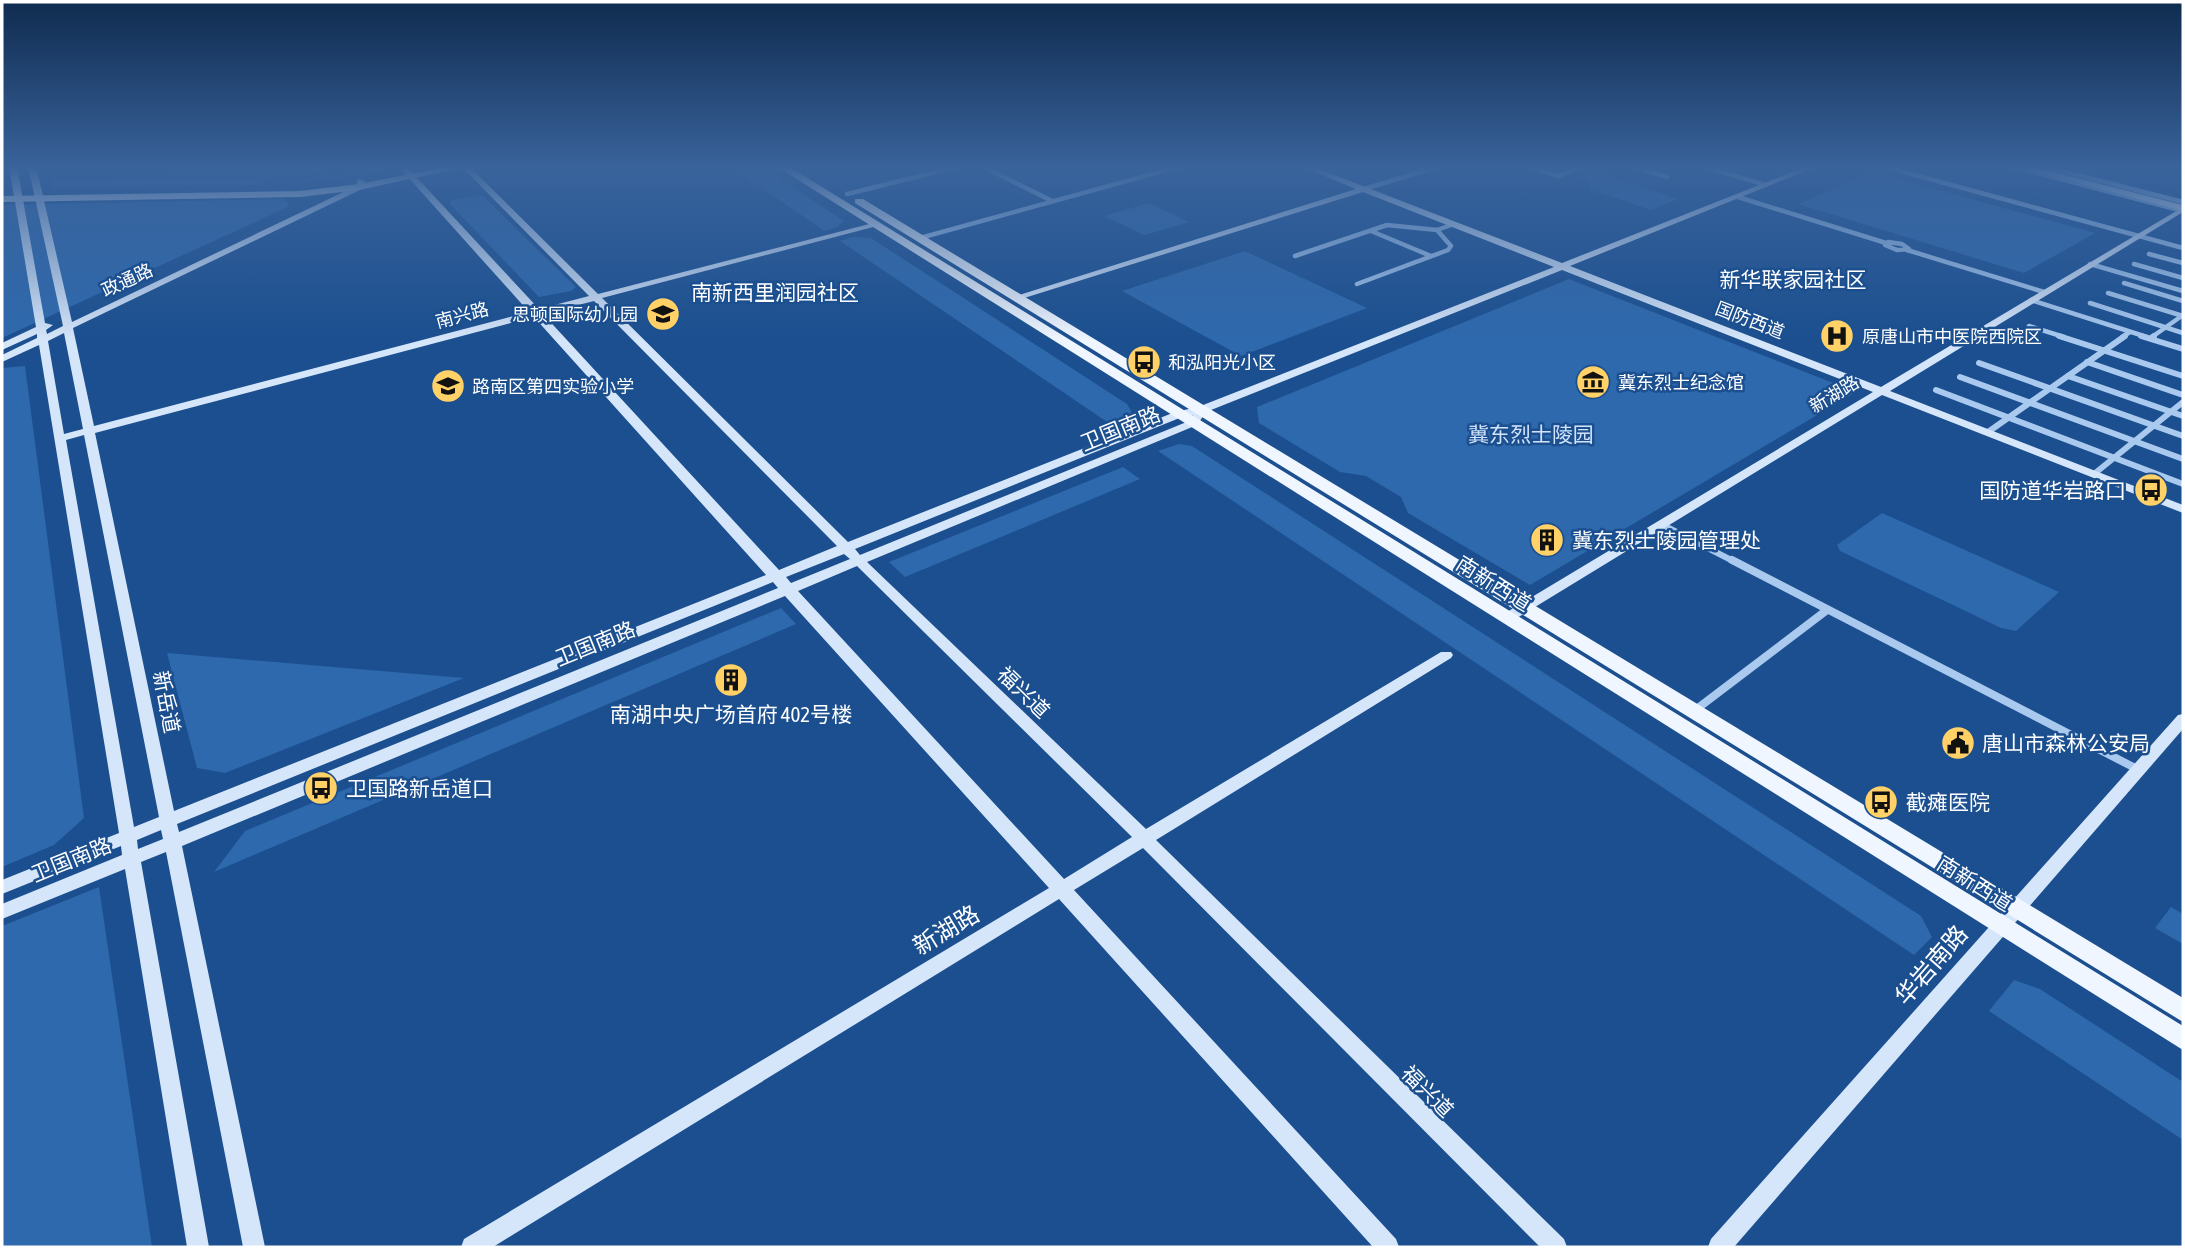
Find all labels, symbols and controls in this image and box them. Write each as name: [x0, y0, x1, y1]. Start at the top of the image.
street label: 政通路: [98, 259, 156, 301]
district label: 新华联家园社区: [1720, 267, 1867, 291]
district label: 南新西里润园社区: [691, 280, 859, 304]
school or university icon: 思顿国际幼儿园: [644, 295, 682, 333]
street label: 国防西道: [1713, 297, 1787, 343]
street label: 南兴路: [433, 298, 491, 332]
place label: 思顿国际幼儿园: [512, 304, 638, 325]
hospital icon: 原唐山市中医院西院区: [1818, 317, 1856, 355]
place label: 原唐山市中医院西院区: [1862, 326, 2042, 347]
bus stop icon: 和泓阳光小区: [1125, 343, 1163, 381]
place label: 和泓阳光小区: [1168, 352, 1276, 373]
museum icon: 冀东烈士纪念馆: [1574, 363, 1612, 401]
school or university icon: 路南区第四实验小学: [429, 367, 467, 405]
street label: 新湖路: [1805, 371, 1863, 417]
place label: 冀东烈士纪念馆: [1618, 372, 1744, 393]
place label: 路南区第四实验小学: [472, 376, 634, 397]
street label: 卫国南路: [1077, 401, 1163, 455]
park label: 冀东烈士陵园: [1468, 422, 1594, 446]
bus stop icon: 国防道华岩路口: [2132, 471, 2170, 509]
place label: 国防道华岩路口: [1979, 478, 2126, 502]
building icon: 冀东烈士陵园管理处: [1528, 521, 1566, 559]
place label: 冀东烈士陵园管理处: [1572, 528, 1761, 552]
street label: 南新西道: [1452, 551, 1536, 615]
street label: 卫国南路: [552, 616, 638, 670]
building icon: 南湖中央广场首府 402号楼: [712, 661, 750, 699]
street label: 福兴道: [993, 661, 1055, 723]
street label: 新岳道: [149, 669, 185, 735]
place label: 南湖中央广场首府 402号楼: [610, 702, 852, 726]
public building icon: 唐山市森林公安局: [1939, 724, 1977, 762]
place label: 唐山市森林公安局: [1982, 731, 2150, 755]
bus stop icon: 卫国路新岳道口: [302, 769, 340, 807]
place label: 卫国路新岳道口: [346, 776, 493, 800]
bus stop icon: 截瘫医院: [1862, 783, 1900, 821]
place label: 截瘫医院: [1906, 790, 1990, 814]
street label: 卫国南路: [28, 832, 114, 886]
street label: 南新西道: [1933, 851, 2017, 915]
street label: 新湖路: [908, 900, 984, 960]
street label: 华岩南路: [1889, 920, 1973, 1010]
street label: 福兴道: [1397, 1060, 1459, 1122]

